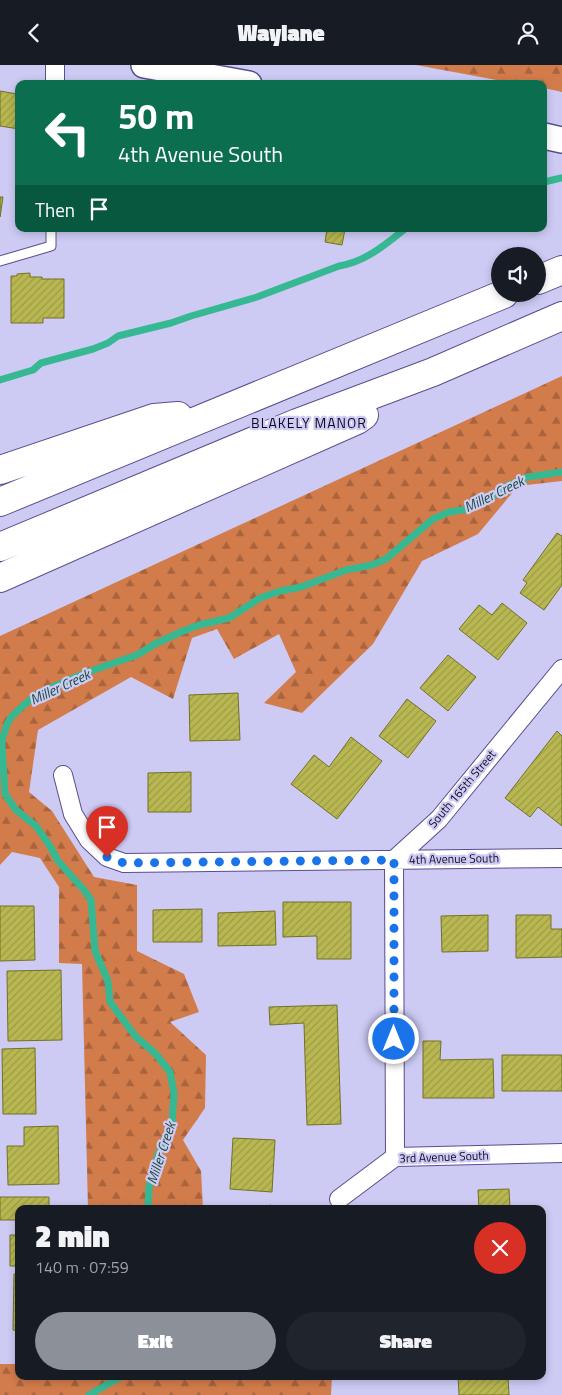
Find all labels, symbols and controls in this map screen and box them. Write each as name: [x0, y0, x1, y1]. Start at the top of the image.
text: Waylane: [237, 16, 325, 50]
icon: back: [20, 19, 48, 47]
icon: person: [514, 19, 542, 47]
text: 50 m: [118, 89, 194, 143]
icon: left: [35, 100, 100, 165]
text: 4th Avenue South: [118, 137, 283, 171]
text: Then: [35, 195, 75, 224]
icon: arrive: [85, 195, 113, 223]
map controls: [491, 247, 546, 302]
button: sound: [491, 247, 546, 302]
district label: BLAKELY MANOR: [251, 412, 367, 433]
water label: Miller Creek: [460, 469, 529, 517]
water label: Miller Creek: [26, 663, 95, 710]
street label: South 165th Street: [423, 745, 501, 832]
pin: [86, 806, 128, 857]
icon: arrive: [93, 813, 121, 841]
street label: 4th Avenue South: [409, 848, 499, 869]
position arrow: [367, 1012, 419, 1064]
water label: Miller Creek: [141, 1117, 181, 1187]
street label: 3rd Avenue South: [399, 1145, 489, 1168]
text: 2 min: [35, 1213, 110, 1259]
button: close: [474, 1222, 526, 1274]
text: 140 m · 07:59: [35, 1255, 129, 1279]
button: Exit: [35, 1312, 276, 1370]
button: Share: [286, 1312, 526, 1370]

